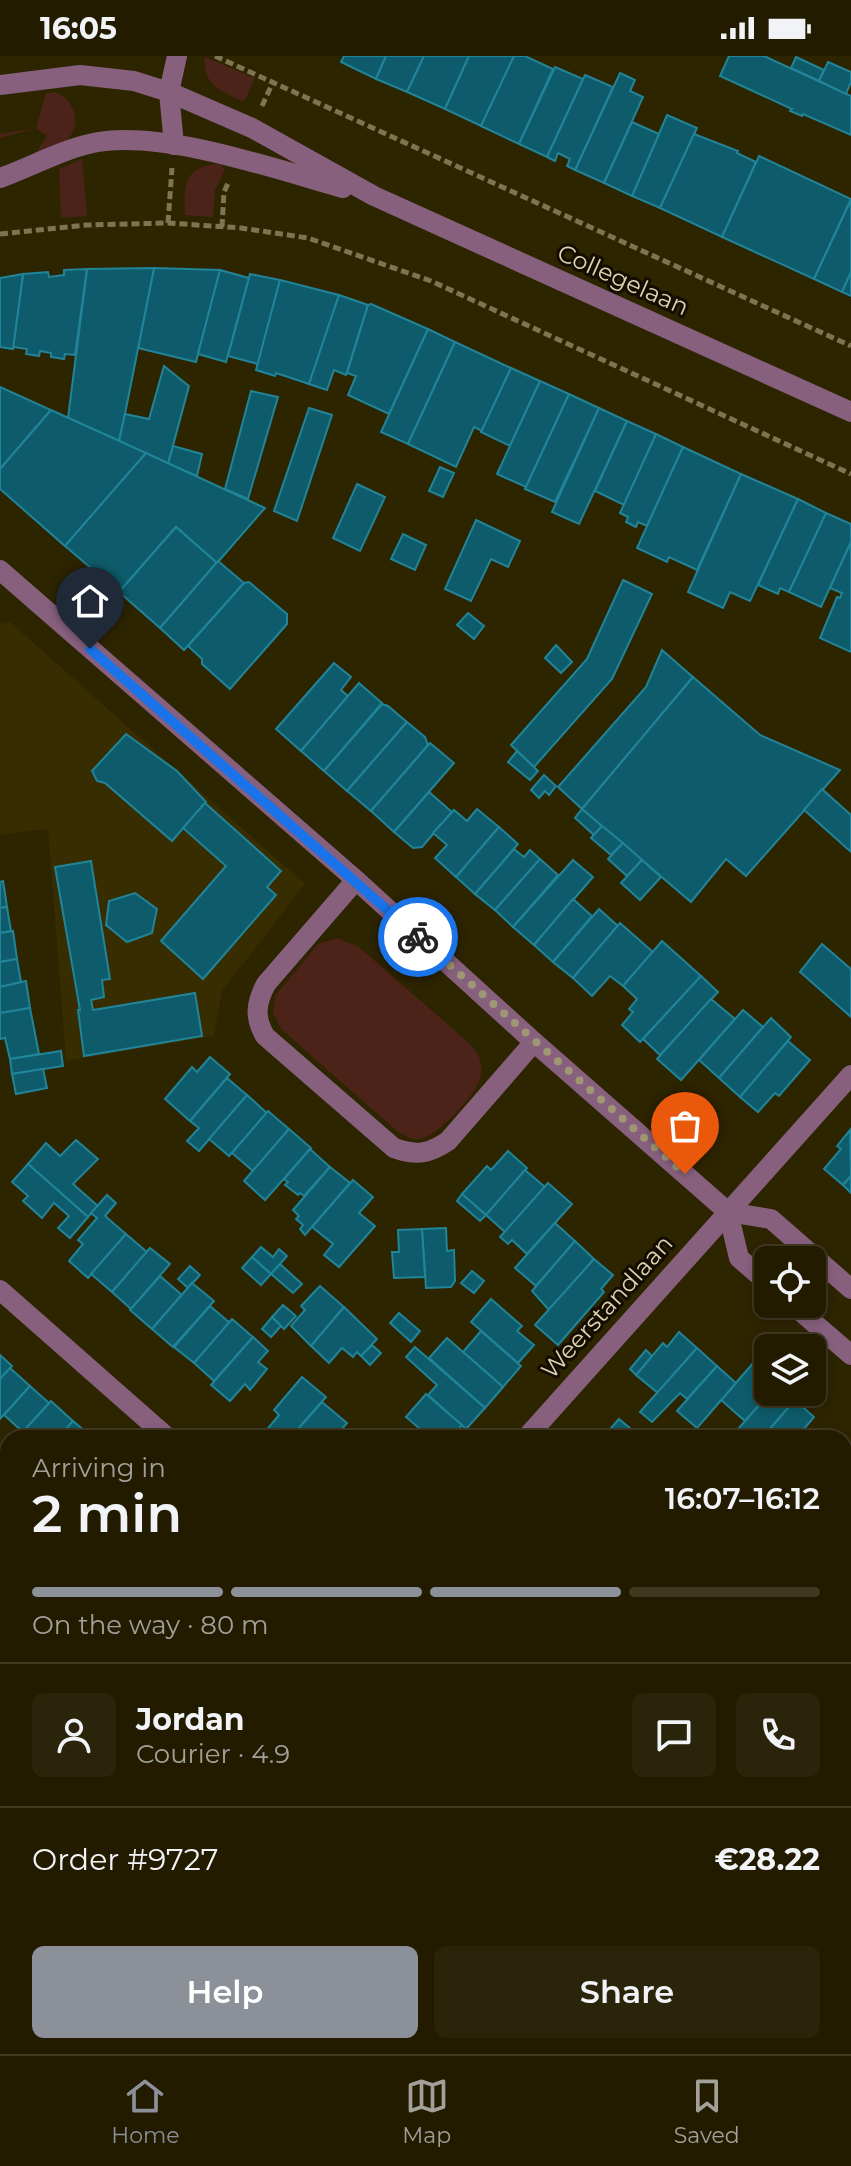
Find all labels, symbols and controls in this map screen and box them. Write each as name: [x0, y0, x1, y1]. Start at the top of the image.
text: 16:05: [40, 10, 117, 47]
street label: Collegelaan: [553, 238, 693, 321]
pin: [56, 567, 124, 649]
icon: home: [68, 579, 112, 623]
courier: [378, 897, 458, 977]
icon: bike: [396, 915, 440, 959]
pin: [651, 1092, 719, 1174]
icon: bag: [663, 1104, 707, 1148]
street label: Weerstandlaan: [535, 1229, 678, 1384]
map controls: [754, 1246, 826, 1406]
button: locate: [754, 1246, 826, 1318]
button: layers: [754, 1334, 826, 1406]
text: Arriving in: [32, 1452, 166, 1484]
text: 16:07–16:12: [665, 1480, 820, 1517]
text: 2 min: [32, 1482, 182, 1545]
text: On the way · 80 m: [32, 1609, 269, 1641]
button: person: [32, 1693, 116, 1777]
button: chat: [632, 1693, 716, 1777]
button: phone: [736, 1693, 820, 1777]
text: Jordan: [136, 1701, 245, 1738]
text: Courier · 4.9: [136, 1738, 290, 1770]
text: Order #9727: [32, 1841, 218, 1878]
text: €28.22: [714, 1841, 820, 1878]
button: Help: [32, 1946, 418, 2038]
button: Share: [434, 1946, 820, 2038]
tab: Home: [111, 2074, 180, 2149]
tab: Map: [402, 2074, 451, 2149]
tab: Saved: [674, 2074, 740, 2149]

